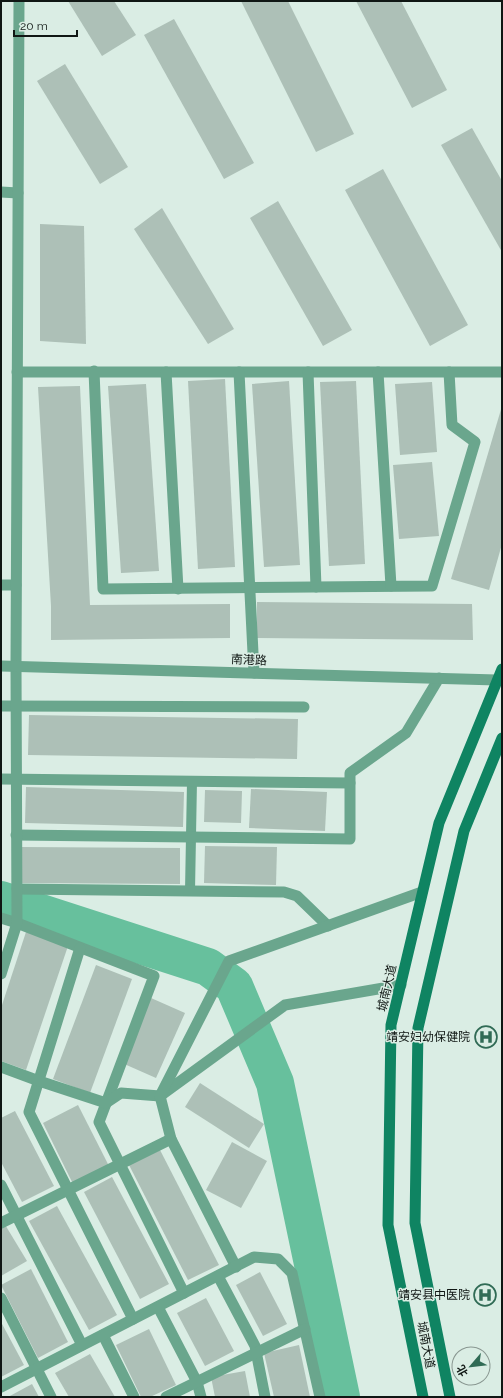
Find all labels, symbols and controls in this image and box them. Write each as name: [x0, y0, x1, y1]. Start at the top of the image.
scale bar: [14, 12, 77, 38]
text: 20 m: [20, 19, 48, 33]
street label: 南港路: [231, 652, 267, 668]
street label: 城南大道: [375, 963, 399, 1013]
hospital icon: 靖安妇幼保健院: [473, 1024, 499, 1050]
place label: 靖安妇幼保健院: [386, 1030, 470, 1044]
hospital icon: 靖安县中医院: [472, 1282, 498, 1308]
place label: 靖安县中医院: [398, 1288, 470, 1302]
street label: 城南大道: [415, 1320, 437, 1370]
north arrow: [451, 1346, 491, 1386]
text: 北: [454, 1363, 471, 1378]

